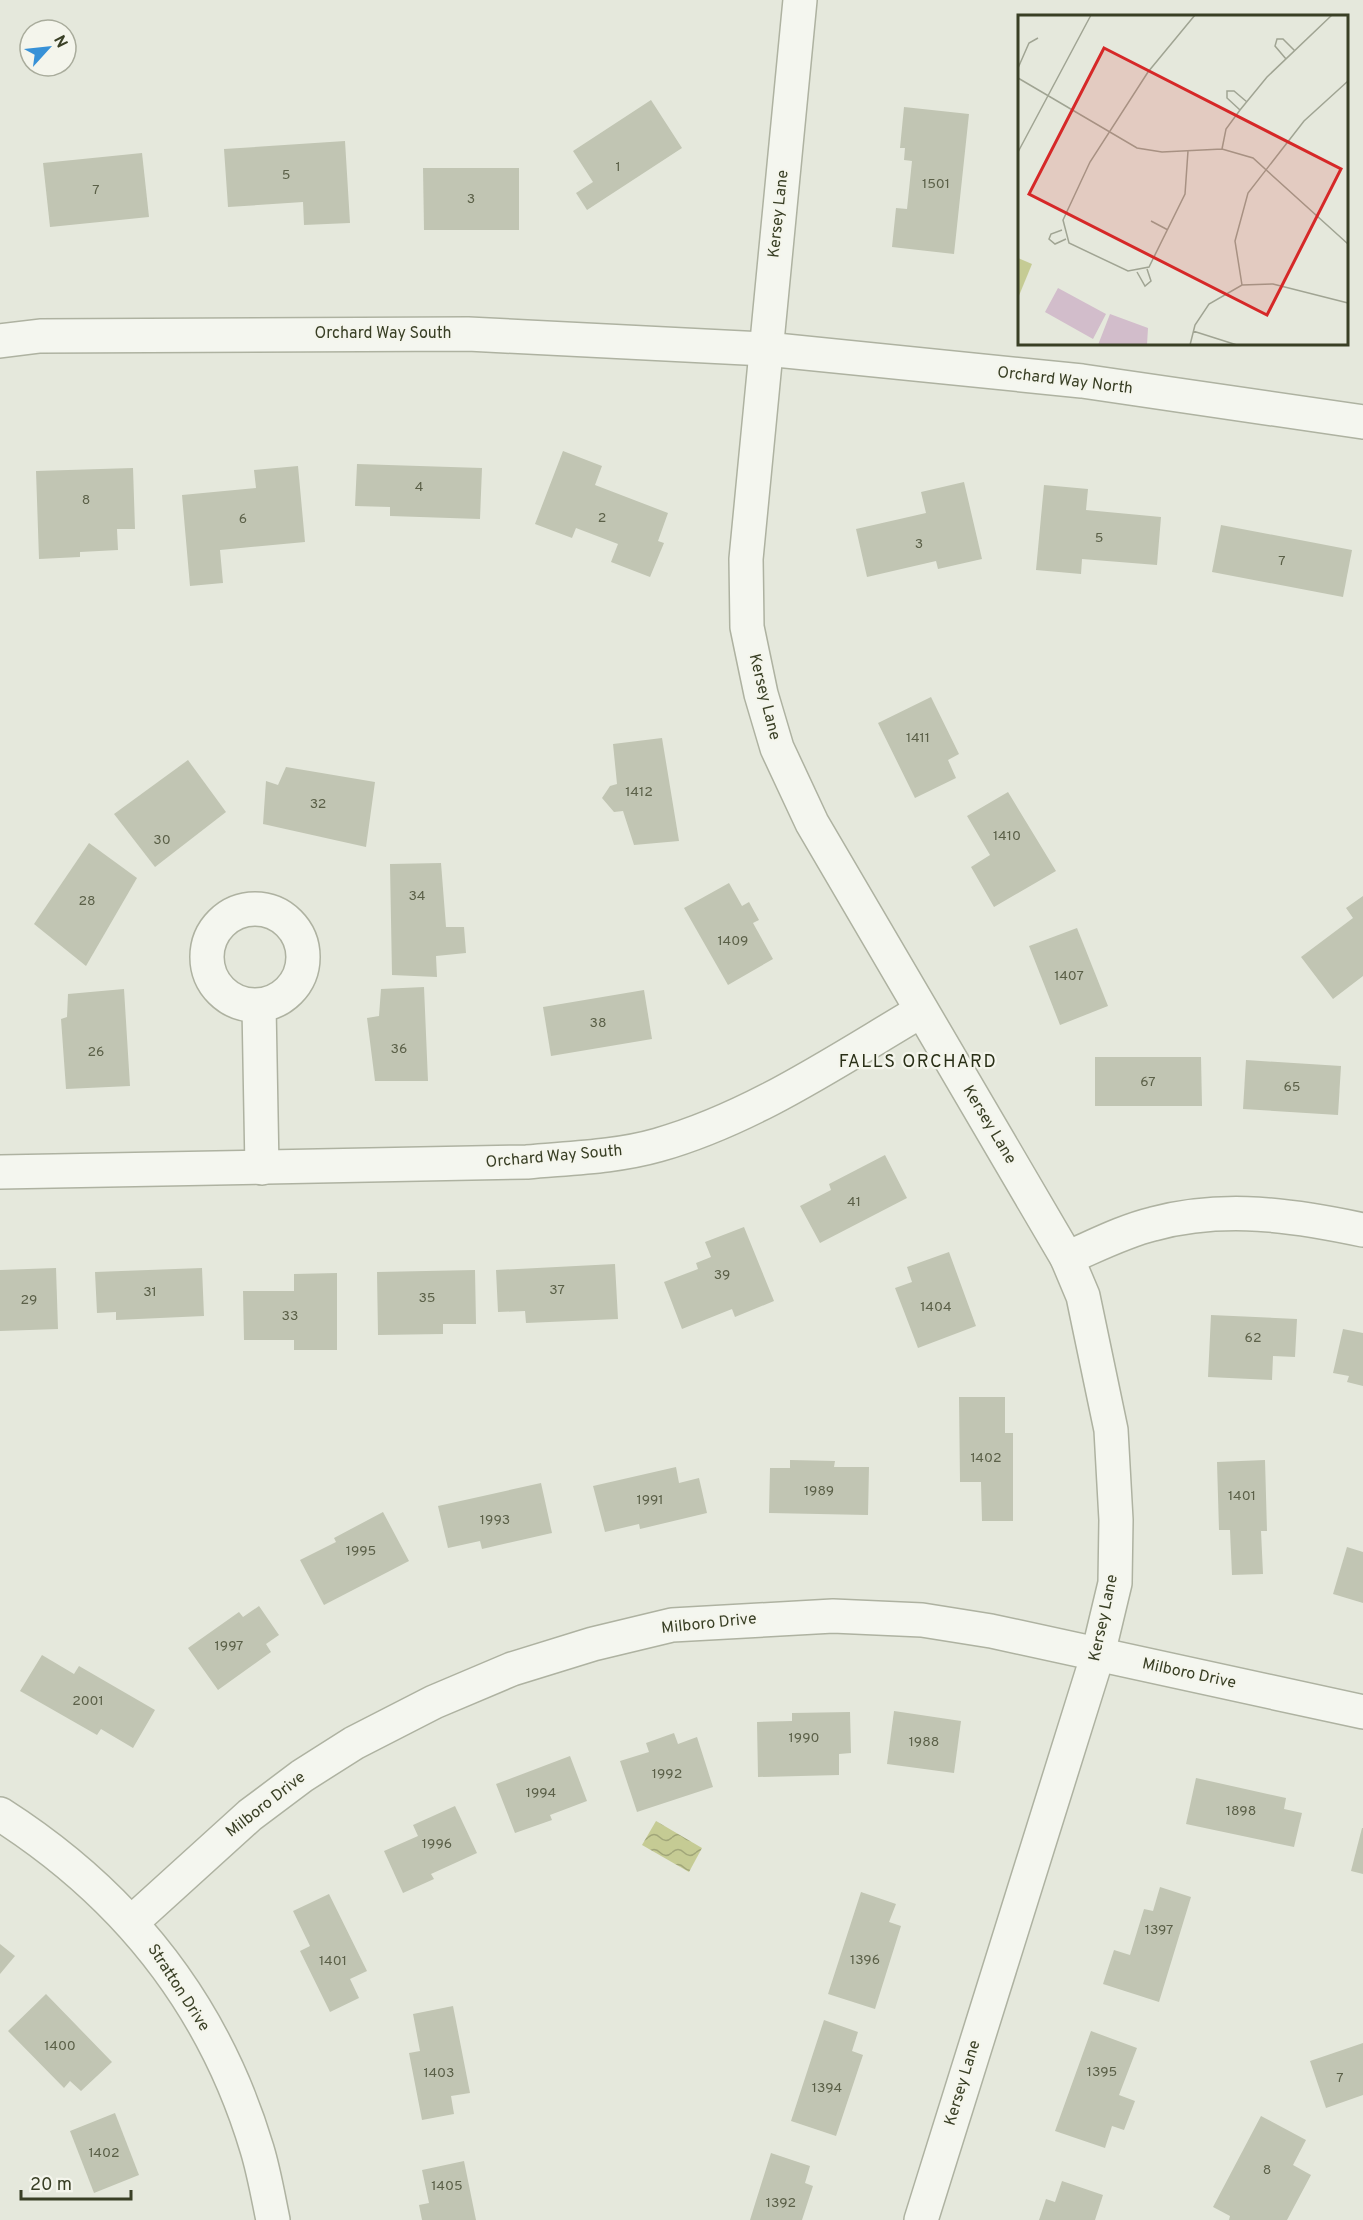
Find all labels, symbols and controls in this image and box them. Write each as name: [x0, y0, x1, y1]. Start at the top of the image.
inset map: [1018, 15, 1348, 345]
north arrow: [18, 18, 78, 78]
text: N: [48, 32, 71, 52]
house number: 1: [615, 159, 621, 176]
house number: 5: [282, 167, 290, 184]
street label: Kersey Lane: [764, 169, 794, 259]
house number: 1501: [922, 176, 950, 193]
house number: 7: [92, 182, 100, 199]
house number: 3: [467, 191, 475, 208]
street label: Orchard Way South: [314, 324, 452, 344]
street label: Orchard Way North: [996, 363, 1134, 399]
house number: 4: [415, 479, 423, 496]
house number: 8: [82, 492, 90, 509]
house number: 2: [598, 510, 606, 527]
house number: 6: [239, 511, 247, 528]
house number: 5: [1095, 530, 1103, 547]
house number: 3: [915, 536, 923, 553]
house number: 7: [1278, 553, 1286, 570]
street label: Kersey Lane: [744, 652, 784, 742]
house number: 1411: [906, 730, 930, 747]
house number: 1412: [625, 784, 653, 801]
house number: 32: [310, 796, 326, 813]
house number: 1410: [993, 828, 1021, 845]
house number: 30: [153, 832, 171, 849]
house number: 34: [408, 888, 426, 905]
house number: 28: [78, 893, 96, 910]
house number: 1409: [718, 933, 748, 950]
house number: 1407: [1054, 968, 1084, 985]
house number: 38: [590, 1015, 606, 1032]
house number: 36: [391, 1041, 407, 1058]
house number: 26: [88, 1044, 104, 1061]
district label: FALLS ORCHARD: [839, 1051, 997, 1074]
house number: 67: [1140, 1074, 1156, 1091]
house number: 65: [1283, 1079, 1301, 1096]
street label: Kersey Lane: [958, 1082, 1020, 1168]
street label: Orchard Way South: [485, 1141, 623, 1173]
house number: 41: [847, 1194, 861, 1211]
house number: 39: [714, 1267, 730, 1284]
house number: 37: [549, 1282, 565, 1299]
house number: 31: [143, 1284, 157, 1301]
house number: 35: [418, 1290, 436, 1307]
house number: 29: [21, 1292, 37, 1309]
house number: 1404: [920, 1299, 952, 1316]
house number: 33: [282, 1308, 298, 1325]
house number: 62: [1245, 1330, 1261, 1347]
house number: 1402: [970, 1450, 1002, 1467]
house number: 1989: [804, 1483, 834, 1500]
house number: 1401: [1228, 1488, 1256, 1505]
house number: 1991: [636, 1492, 664, 1509]
house number: 1993: [480, 1512, 510, 1529]
house number: 1995: [346, 1543, 376, 1560]
street label: Kersey Lane: [1085, 1573, 1123, 1663]
street label: Milboro Drive: [660, 1609, 758, 1639]
house number: 1997: [215, 1638, 243, 1655]
street label: Milboro Drive: [1140, 1654, 1238, 1694]
house number: 2001: [72, 1693, 104, 1710]
house number: 1990: [789, 1730, 819, 1747]
house number: 1988: [909, 1734, 939, 1751]
house number: 1992: [652, 1766, 682, 1783]
street label: Milboro Drive: [222, 1768, 310, 1842]
house number: 1994: [526, 1785, 556, 1802]
house number: 1898: [1226, 1803, 1256, 1820]
house number: 1996: [422, 1836, 452, 1853]
house number: 1397: [1145, 1922, 1173, 1939]
street label: Stratton Drive: [142, 1941, 214, 2035]
house number: 1396: [850, 1952, 880, 1969]
house number: 1401: [319, 1953, 347, 1970]
house number: 1400: [44, 2038, 76, 2055]
street label: Kersey Lane: [941, 2038, 985, 2128]
house number: 1395: [1087, 2064, 1117, 2081]
house number: 1403: [423, 2065, 455, 2082]
house number: 7: [1336, 2070, 1344, 2087]
house number: 1394: [812, 2080, 842, 2097]
house number: 1402: [88, 2145, 120, 2162]
house number: 8: [1263, 2162, 1271, 2179]
scale bar: [21, 2163, 130, 2201]
text: 20 m: [30, 2174, 72, 2197]
house number: 1405: [431, 2178, 463, 2195]
house number: 1392: [766, 2195, 796, 2212]

